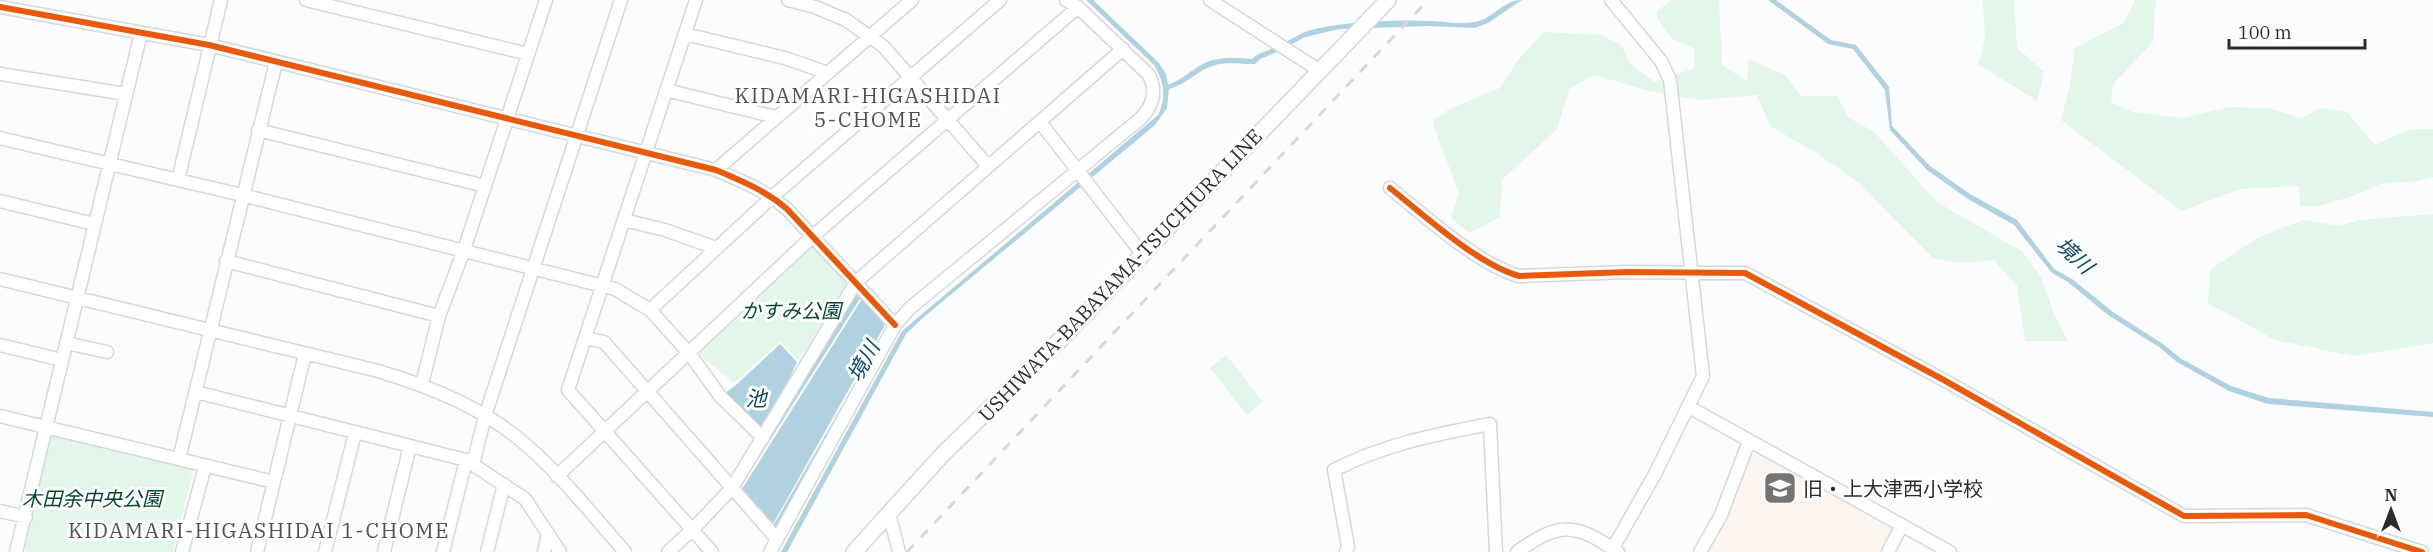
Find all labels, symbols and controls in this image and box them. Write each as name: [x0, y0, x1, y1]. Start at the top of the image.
scale bar: [2229, 12, 2366, 50]
text: 100 m: [2238, 21, 2292, 44]
district label: KIDAMARI-HIGASHIDAI 5-CHOME: [735, 81, 1001, 133]
street label: USHIWATA-BABAYAMA-TSUCHIURA LINE: [972, 123, 1268, 427]
water label: 境川: [2050, 230, 2101, 281]
park label: かすみ公園: [741, 297, 844, 324]
water label: 境川: [841, 334, 886, 386]
water label: 池: [746, 384, 769, 412]
school or university icon: 旧・上大津西小学校: [1762, 470, 1798, 506]
place label: 旧・上大津西小学校: [1803, 475, 1983, 502]
north arrow: [2361, 480, 2421, 540]
park label: 木田余中央公園: [22, 485, 165, 512]
text: N: [2385, 485, 2397, 505]
district label: KIDAMARI-HIGASHIDAI 1-CHOME: [68, 516, 450, 544]

